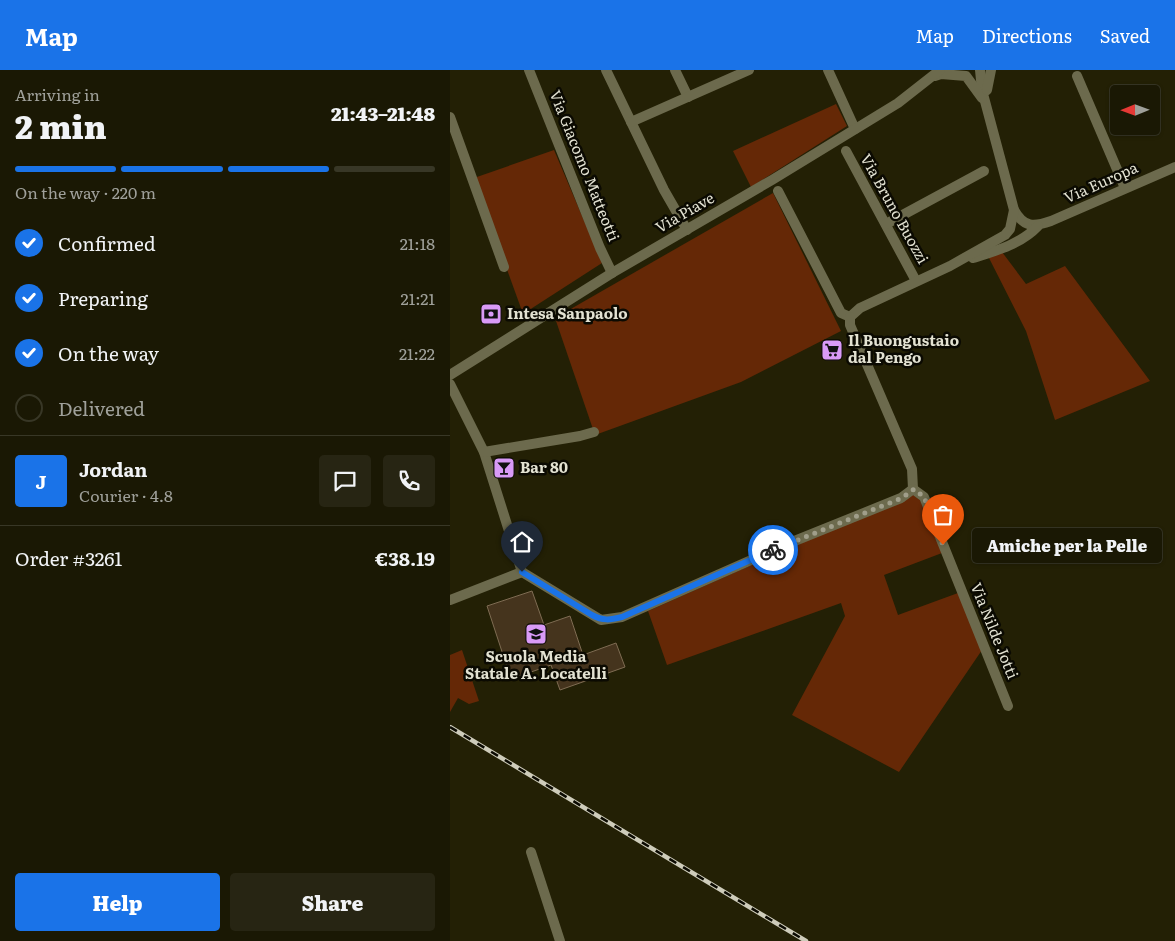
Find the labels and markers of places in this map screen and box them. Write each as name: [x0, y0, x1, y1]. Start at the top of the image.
place label: Intesa Sanpaolo: [507, 301, 628, 324]
bank icon: Intesa Sanpaolo: [479, 302, 503, 326]
place label: Il Buongustaio dal Pengo: [848, 328, 959, 368]
supermarket icon: Il Buongustaio dal Pengo: [820, 338, 844, 362]
place label: Bar 80: [520, 455, 568, 478]
bar icon: Bar 80: [492, 456, 516, 480]
pin: [922, 494, 964, 545]
pin: [501, 521, 543, 572]
callout: Amiche per la Pelle: [973, 528, 1163, 562]
school or university icon: Scuola Media Statale A. Locatelli: [524, 622, 548, 646]
place label: Scuola Media Statale A. Locatelli: [465, 644, 607, 684]

